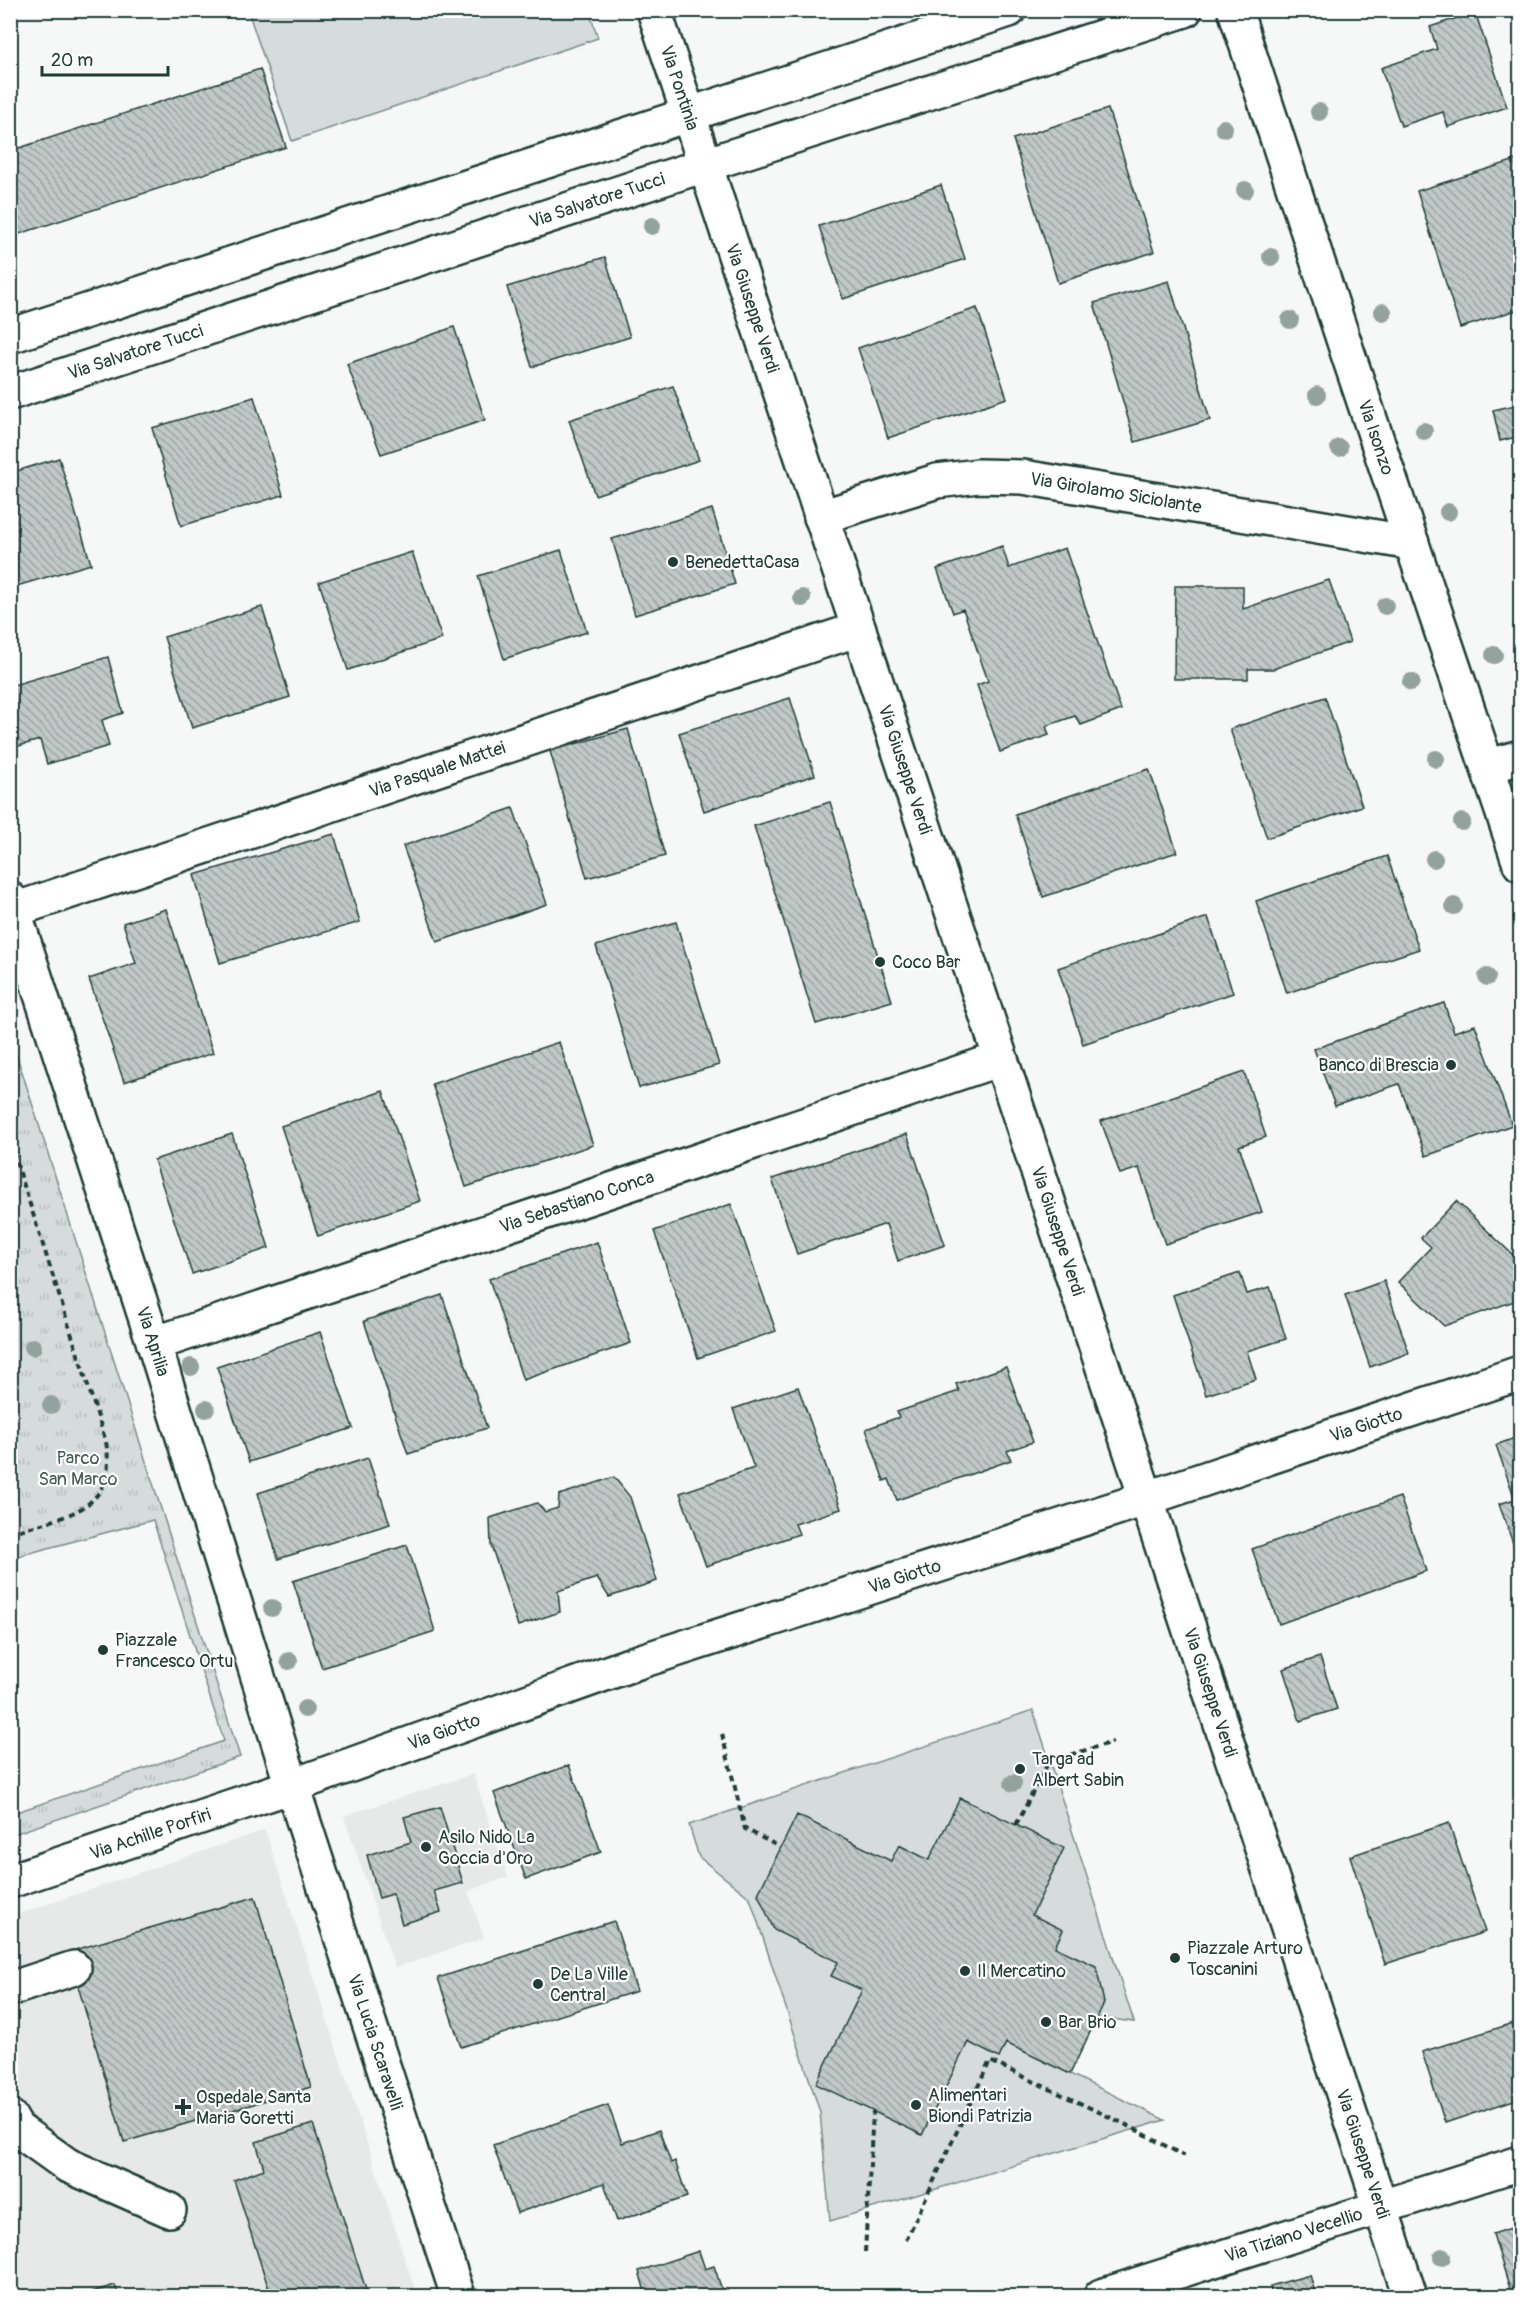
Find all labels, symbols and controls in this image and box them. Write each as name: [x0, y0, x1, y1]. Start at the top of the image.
scale bar: [42, 39, 168, 77]
street label: Via Pontinia: [655, 43, 704, 133]
text: 20 m: [51, 49, 93, 72]
street label: Via Salvatore Tucci: [526, 167, 668, 233]
street label: Via Giuseppe Verdi: [720, 240, 785, 376]
street label: Via Salvatore Tucci: [65, 319, 206, 385]
street label: Via Isonzo: [1353, 397, 1400, 478]
street label: Via Girolamo Siciolante: [1028, 467, 1203, 519]
place label: BenedettaCasa: [685, 551, 799, 574]
marker: BenedettaCasa: [666, 555, 680, 569]
street label: Via Giuseppe Verdi: [873, 702, 937, 837]
street label: Via Pasquale Mattei: [366, 736, 508, 803]
place label: Coco Bar: [892, 951, 961, 974]
marker: Coco Bar: [873, 955, 887, 969]
place label: Banco di Brescia: [1318, 1054, 1439, 1077]
marker: Banco di Brescia: [1444, 1058, 1458, 1072]
street label: Via Giuseppe Verdi: [1026, 1163, 1090, 1299]
street label: Via Sebastiano Conca: [496, 1165, 657, 1238]
street label: Via Aprilia: [131, 1304, 175, 1379]
street label: Via Giotto: [1327, 1402, 1406, 1448]
park label: Parco San Marco: [39, 1447, 118, 1491]
street label: Via Giotto: [865, 1554, 944, 1599]
street label: Via Giuseppe Verdi: [1178, 1625, 1242, 1760]
place label: Piazzale Francesco Ortu: [115, 1629, 233, 1673]
marker: Piazzale Francesco Ortu: [96, 1643, 110, 1657]
street label: Via Giotto: [405, 1708, 484, 1755]
place label: Targa ad Albert Sabin: [1032, 1748, 1124, 1792]
marker: Targa ad Albert Sabin: [1013, 1762, 1027, 1776]
street label: Via Achille Porfiri: [87, 1803, 214, 1865]
place label: Asilo Nido La Goccia d'Oro: [438, 1826, 535, 1870]
marker: Asilo Nido La Goccia d'Oro: [419, 1840, 433, 1854]
place label: Piazzale Arturo Toscanini: [1187, 1937, 1303, 1981]
marker: Piazzale Arturo Toscanini: [1168, 1951, 1182, 1965]
place label: Il Mercatino: [977, 1960, 1066, 1983]
place label: De La Ville Central: [550, 1963, 628, 2007]
marker: Il Mercatino: [958, 1964, 972, 1978]
street label: Via Lucia Scaravelli: [342, 1971, 408, 2113]
marker: De La Ville Central: [531, 1977, 545, 1991]
place label: Bar Brio: [1058, 2011, 1117, 2034]
marker: Bar Brio: [1039, 2015, 1053, 2029]
place label: Alimentari Biondi Patrizia: [928, 2084, 1032, 2128]
place label: Ospedale Santa Maria Goretti: [196, 2086, 311, 2130]
street label: Via Giuseppe Verdi: [1331, 2086, 1395, 2222]
marker: Ospedale Santa Maria Goretti: [174, 2098, 192, 2116]
marker: Alimentari Biondi Patrizia: [909, 2098, 923, 2112]
street label: Via Tiziano Vecellio: [1222, 2202, 1366, 2268]

